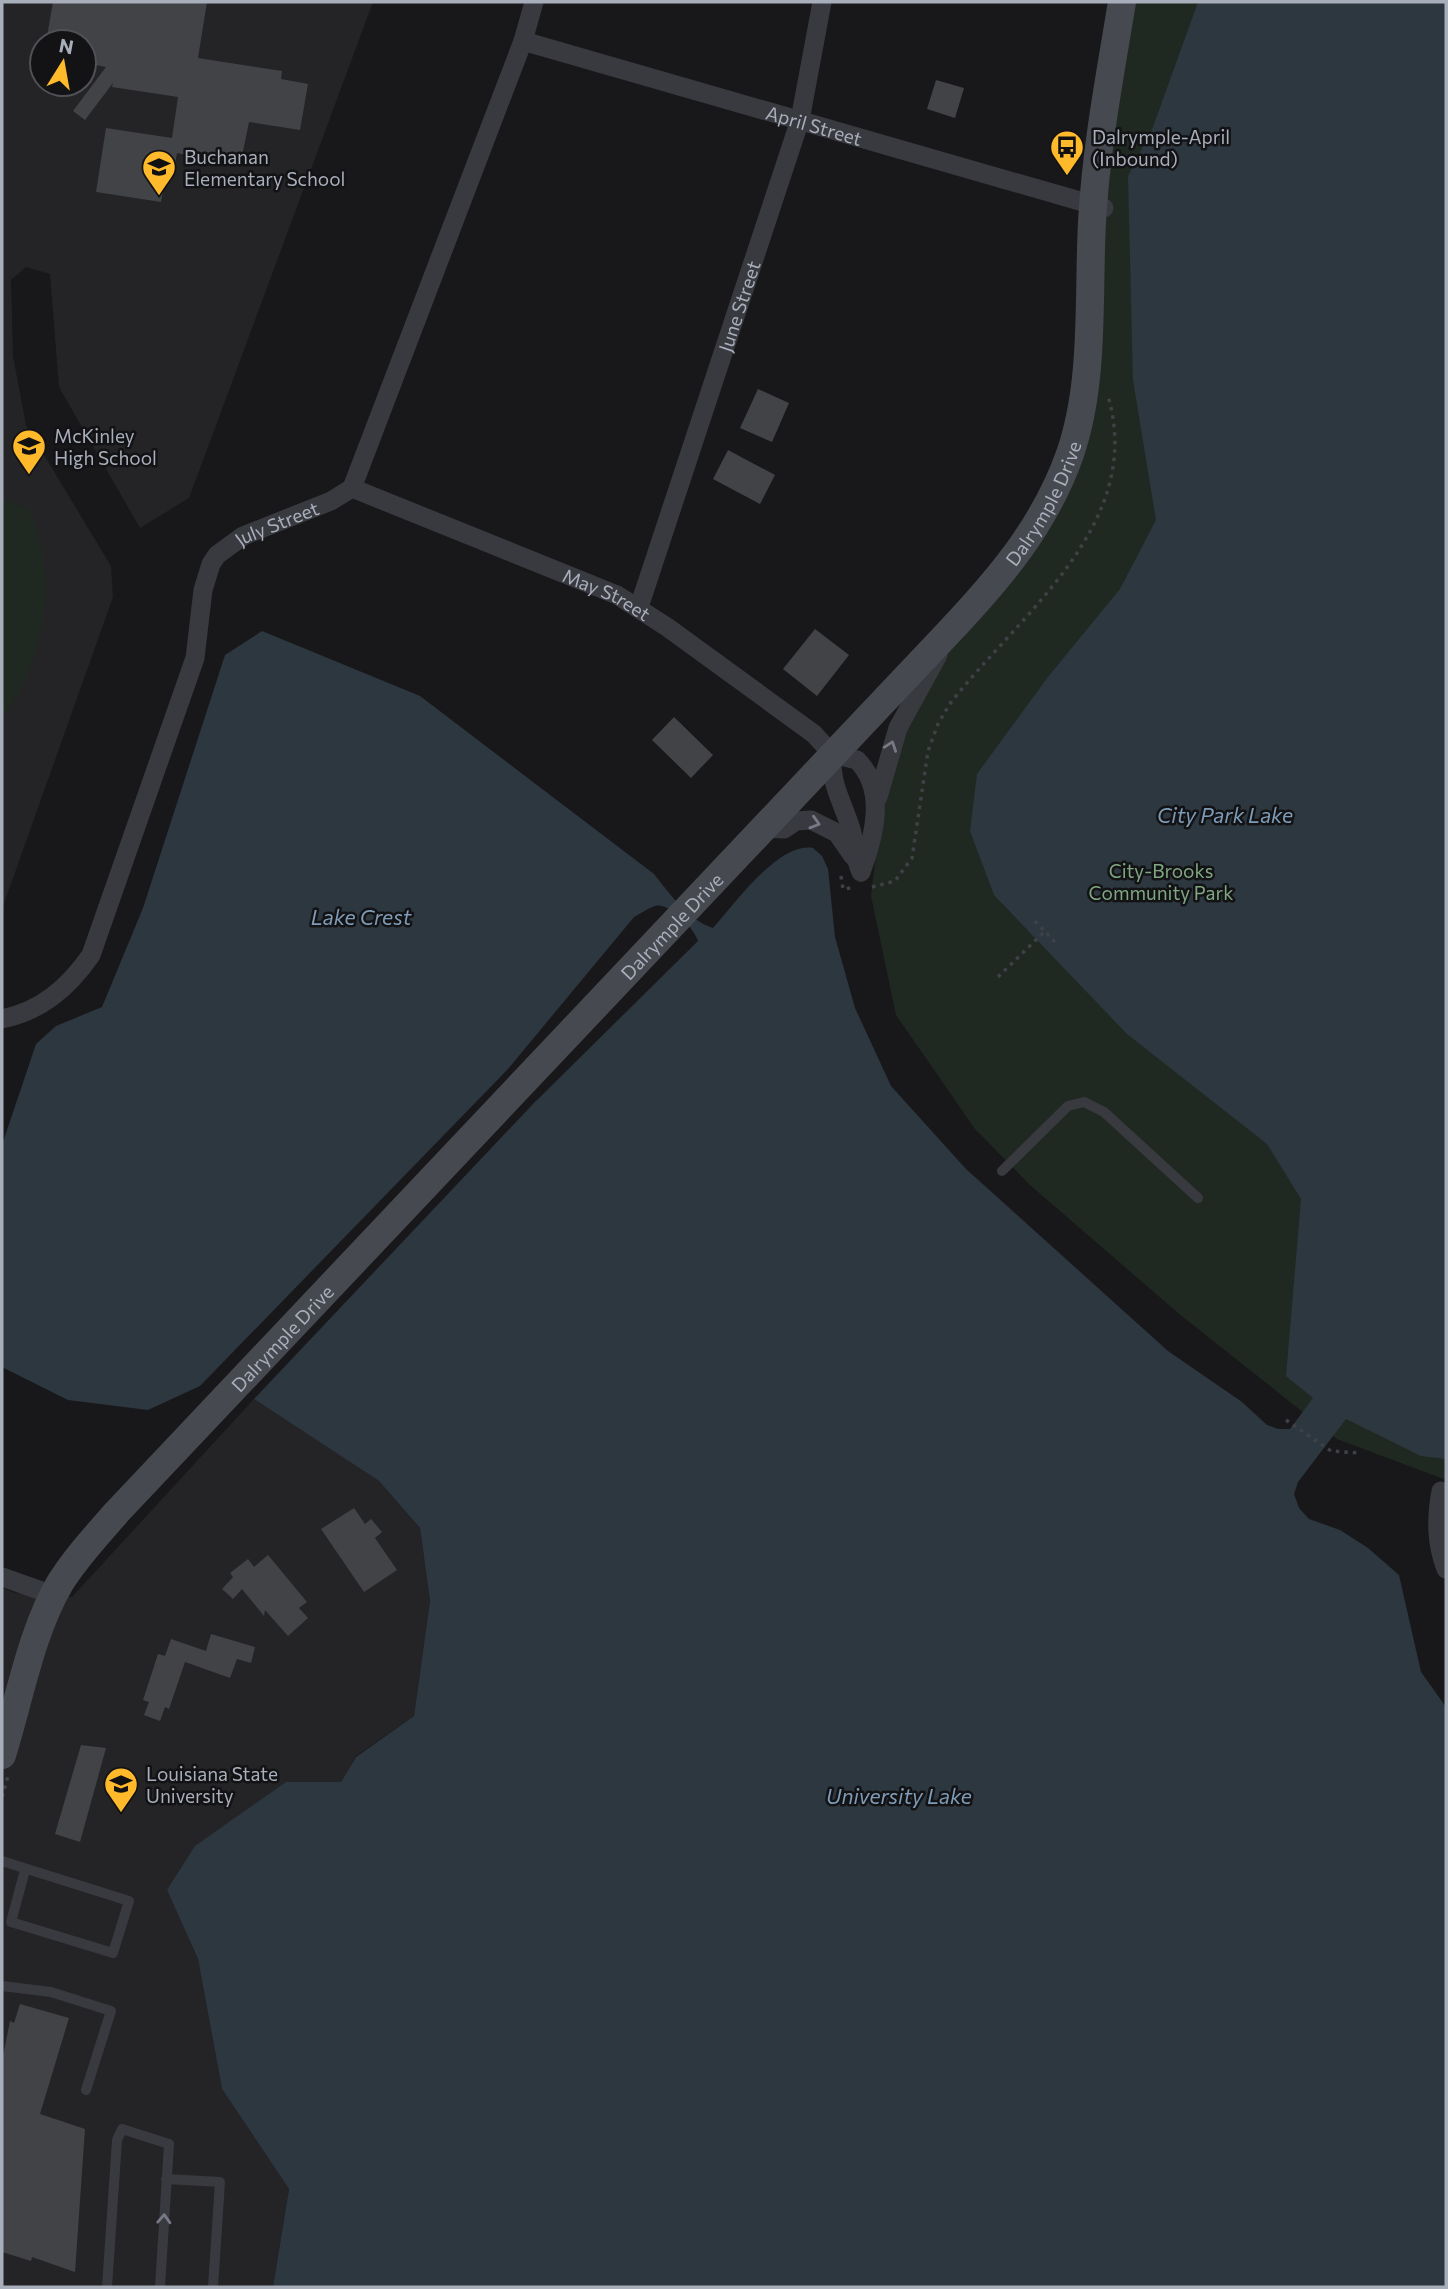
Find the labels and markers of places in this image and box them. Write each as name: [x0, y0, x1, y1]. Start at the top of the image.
place label: Dalrymple-April (Inbound): [1092, 125, 1230, 170]
bus stop icon: Dalrymple-April (Inbound): [1048, 128, 1086, 177]
place label: Buchanan Elementary School: [184, 145, 345, 190]
school or university icon: Buchanan Elementary School: [140, 148, 178, 197]
place label: McKinley High School: [54, 424, 157, 469]
school or university icon: McKinley High School: [10, 427, 48, 476]
place label: Louisiana State University: [146, 1762, 278, 1807]
school or university icon: Louisiana State University: [102, 1765, 140, 1814]

